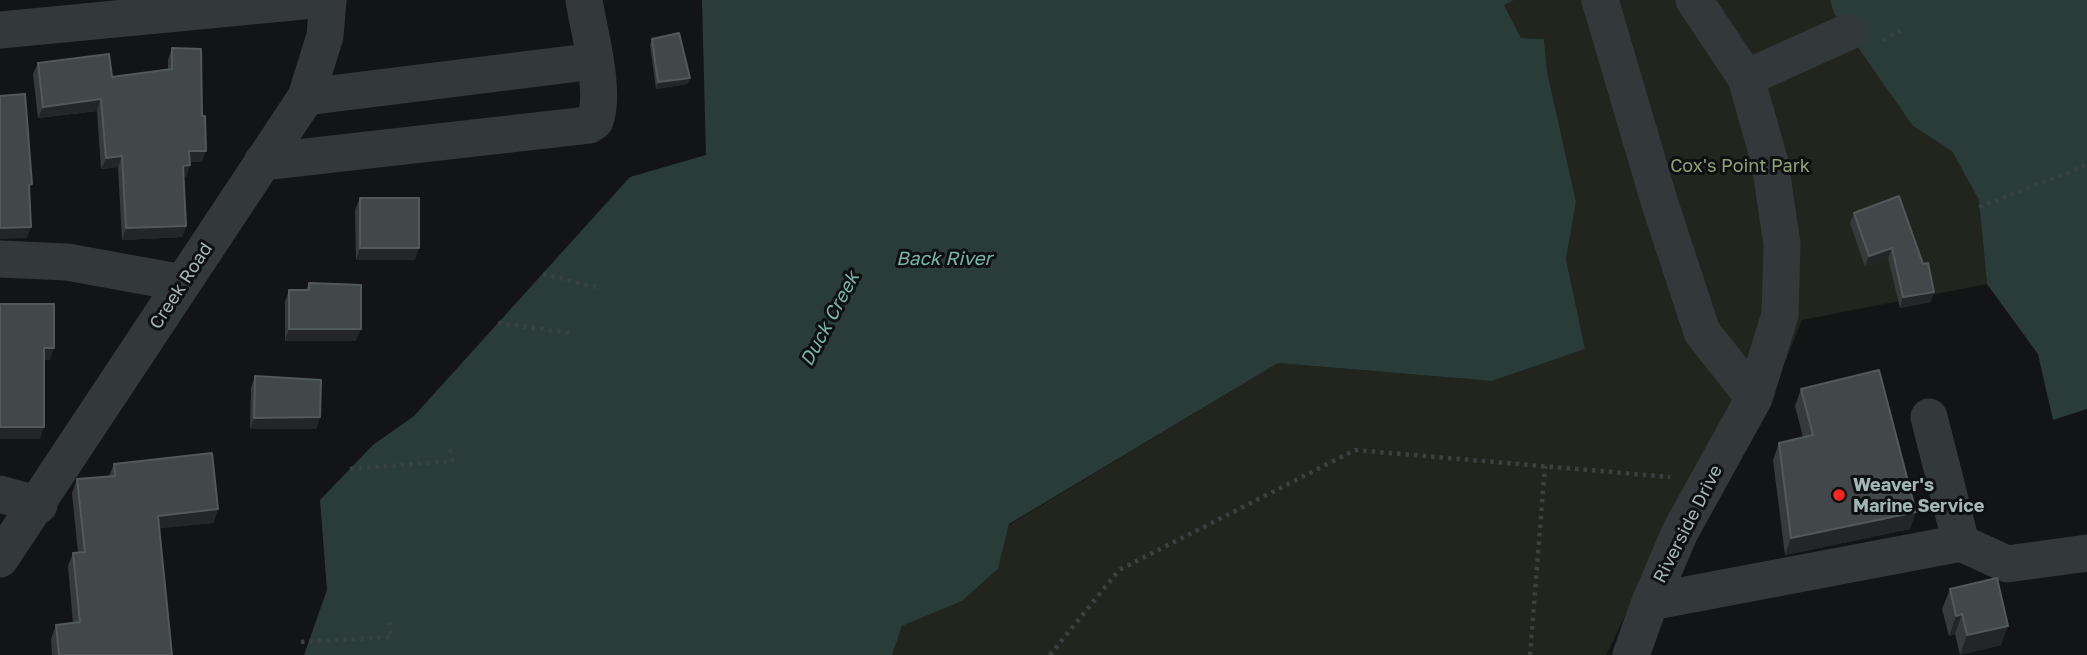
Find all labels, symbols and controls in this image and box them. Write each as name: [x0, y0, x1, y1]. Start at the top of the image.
park label: Cox's Point Park: [1670, 155, 1810, 177]
street label: Creek Road: [145, 239, 217, 333]
water label: Back River: [896, 248, 992, 270]
water label: Duck Creek: [796, 268, 864, 370]
street label: Riverside Drive: [1649, 462, 1727, 586]
place label: Weaver's Marine Service: [1853, 474, 1984, 516]
marker: Weaver's Marine Service: [1831, 487, 1847, 503]

